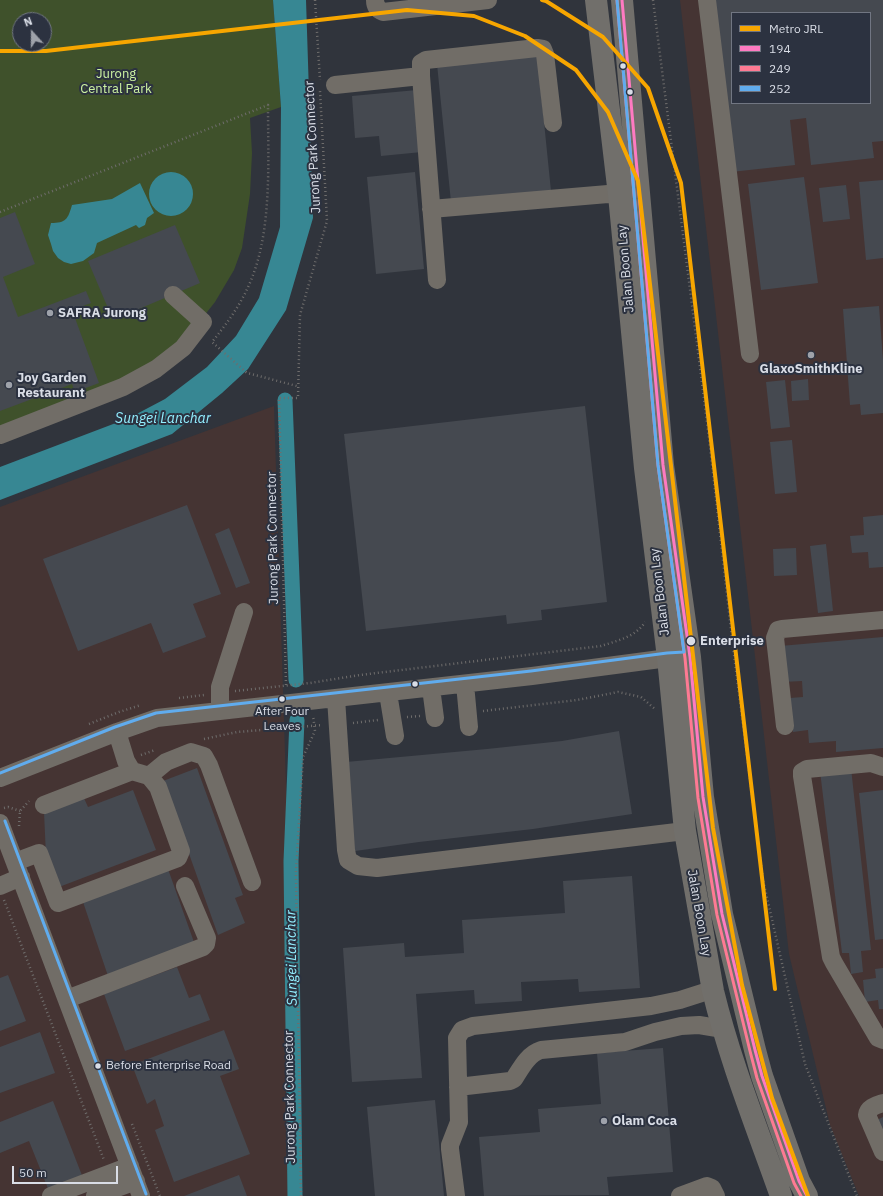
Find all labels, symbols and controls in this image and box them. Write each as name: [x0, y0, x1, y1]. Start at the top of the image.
north arrow: [12, 12, 52, 52]
legend: [731, 12, 871, 104]
text: N: [22, 14, 34, 30]
text: Metro JRL: [769, 21, 823, 36]
text: 194: [769, 41, 791, 56]
unlabelled marker: [618, 61, 628, 71]
text: 249: [769, 61, 791, 76]
park label: Jurong Central Park: [80, 66, 152, 97]
street label: Jurong Park Connector: [302, 80, 324, 214]
text: 252: [769, 81, 791, 96]
unlabelled marker: [625, 87, 635, 97]
street label: Jalan Boon Lay: [614, 225, 638, 313]
place label: SAFRA Jurong: [58, 305, 146, 321]
marker: SAFRA Jurong: [45, 308, 55, 318]
marker: GlaxoSmithKline: [806, 350, 816, 360]
place label: GlaxoSmithKline: [760, 361, 862, 377]
place label: Joy Garden Restaurant: [17, 370, 86, 401]
marker: Joy Garden Restaurant: [4, 380, 14, 390]
water label: Sungei Lanchar: [115, 411, 211, 427]
street label: Jurong Park Connector: [264, 471, 282, 605]
street label: Jalan Boon Lay: [647, 547, 673, 637]
place label: Enterprise: [700, 633, 764, 649]
marker: Enterprise: [685, 635, 697, 647]
unlabelled marker: [410, 679, 420, 689]
marker: After Four Leaves: [277, 694, 287, 704]
place label: After Four Leaves: [255, 705, 309, 733]
street label: Jalan Boon Lay: [684, 868, 714, 958]
water label: Sungei Lanchar: [283, 910, 301, 1006]
street label: Jurong Park Connector: [281, 1030, 299, 1164]
place label: Before Enterprise Road: [106, 1059, 231, 1073]
marker: Before Enterprise Road: [93, 1061, 103, 1071]
place label: Olam Coca: [612, 1113, 677, 1129]
marker: Olam Coca: [599, 1116, 609, 1126]
scale bar: [14, 1158, 120, 1184]
text: 50 m: [19, 1165, 47, 1180]

